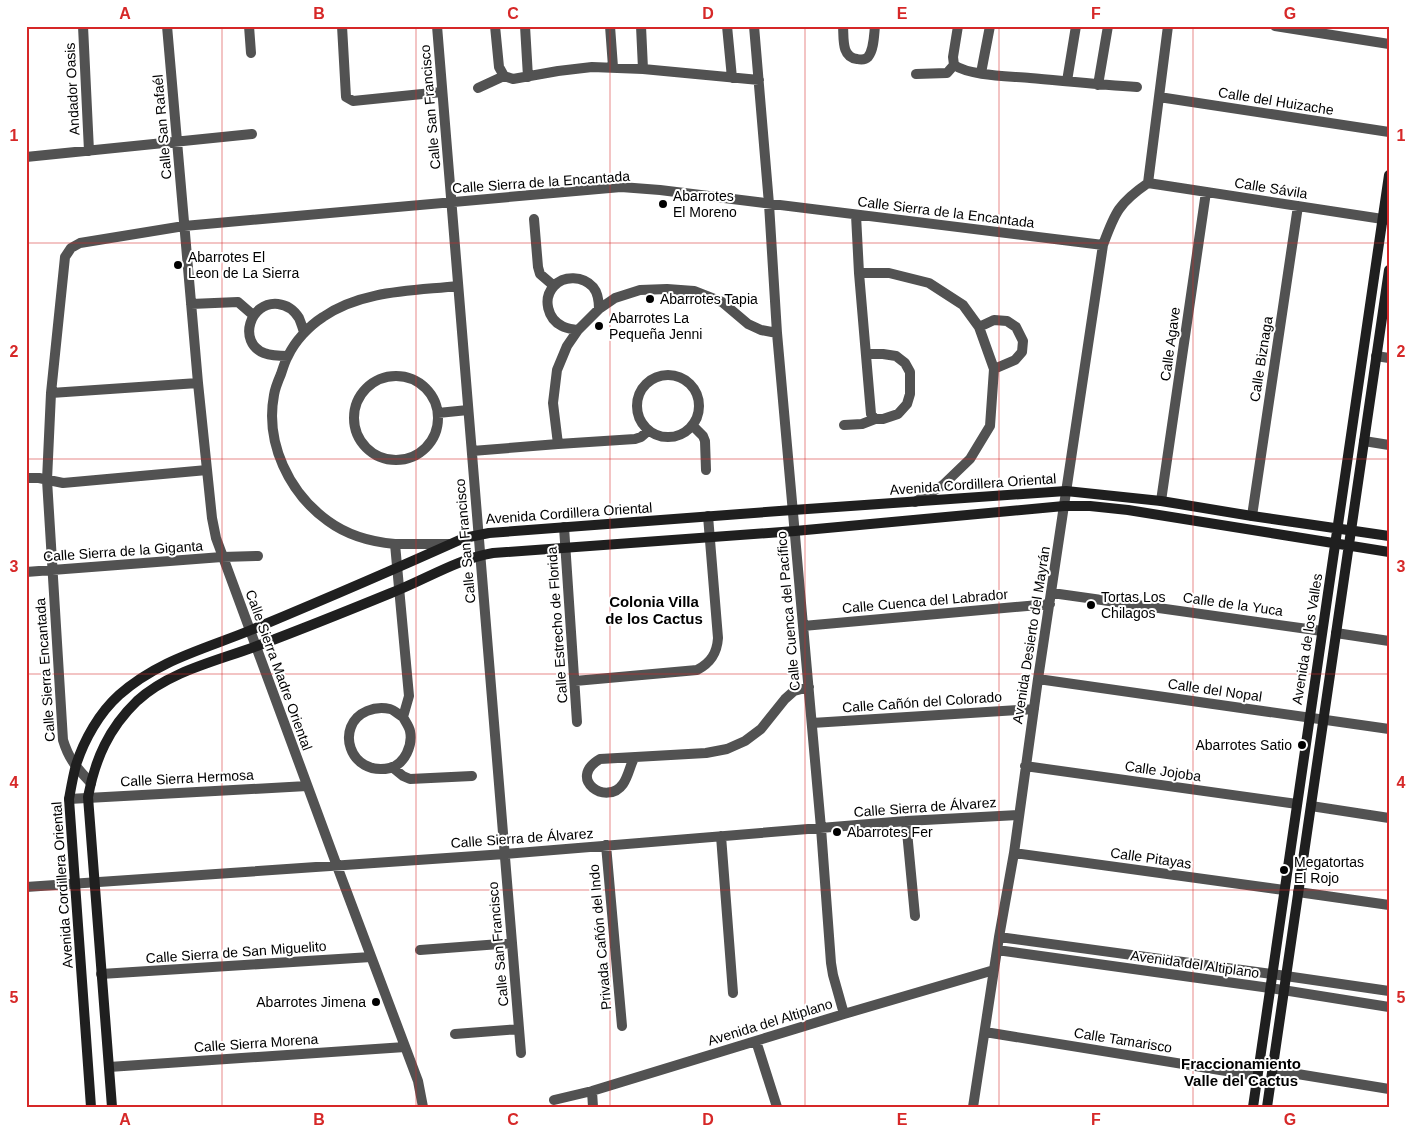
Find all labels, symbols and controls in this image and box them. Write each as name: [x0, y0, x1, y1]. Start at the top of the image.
text: A: [119, 5, 131, 22]
text: B: [313, 5, 325, 22]
text: C: [507, 5, 519, 22]
text: D: [702, 5, 714, 22]
text: E: [897, 5, 908, 22]
text: F: [1091, 5, 1101, 22]
text: G: [1284, 5, 1296, 22]
street label: Andador Oasis: [62, 42, 82, 136]
street label: Calle San Francisco: [417, 44, 443, 170]
street label: Calle San Rafaél: [149, 74, 175, 180]
street label: Calle del Huizache: [1217, 84, 1335, 118]
text: 1: [10, 127, 19, 144]
text: 1: [1397, 127, 1406, 144]
street label: Calle Sierra de la Encantada: [452, 168, 631, 196]
street label: Calle Sávila: [1233, 174, 1309, 202]
place label: Abarrotes El Moreno: [673, 188, 737, 220]
street label: Calle Sierra de la Encantada: [857, 193, 1036, 231]
marker: Abarrotes El Moreno: [657, 198, 669, 210]
place label: Abarrotes El Leon de La Sierra: [188, 249, 300, 281]
marker: Abarrotes El Leon de La Sierra: [172, 259, 184, 271]
place label: Abarrotes Tapia: [660, 291, 758, 307]
marker: Abarrotes Tapia: [644, 293, 656, 305]
street label: Calle Agave: [1157, 306, 1183, 382]
place label: Abarrotes La Pequeña Jenni: [609, 310, 702, 342]
street label: Calle Biznaga: [1246, 315, 1276, 403]
marker: Abarrotes La Pequeña Jenni: [593, 320, 605, 332]
text: 2: [10, 343, 19, 360]
text: 2: [1397, 343, 1406, 360]
street label: Avenida Cordillera Oriental: [889, 470, 1057, 498]
street label: Calle San Francisco: [452, 478, 478, 604]
street label: Avenida Cordillera Oriental: [485, 499, 653, 527]
street label: Calle Cuenca del Pacífico: [773, 530, 803, 692]
street label: Calle Sierra de la Giganta: [42, 537, 204, 565]
street label: Avenida Desierto del Mayrán: [1009, 545, 1053, 725]
street label: Calle Estrecho de Florida: [544, 546, 570, 704]
text: 3: [10, 558, 19, 575]
text: 3: [1397, 558, 1406, 575]
street label: Avenida de los Valles: [1289, 572, 1325, 706]
street label: Calle Cuenca del Labrador: [841, 586, 1009, 616]
street label: Calle Sierra Madre Oriental: [242, 588, 316, 752]
place label: Tortas Los Chilagos: [1101, 589, 1166, 621]
street label: Calle de la Yuca: [1182, 589, 1284, 619]
district label: Colonia Villa de los Cactus: [605, 593, 703, 627]
street label: Calle Sierra Encantada: [32, 597, 58, 742]
marker: Tortas Los Chilagos: [1085, 599, 1097, 611]
street label: Calle del Nopal: [1167, 675, 1263, 705]
street label: Calle Cañón del Colorado: [841, 688, 1003, 716]
place label: Abarrotes Satio: [1196, 737, 1292, 753]
marker: Abarrotes Satio: [1296, 739, 1308, 751]
street label: Calle Jojoba: [1124, 758, 1202, 784]
street label: Calle Sierra Hermosa: [120, 766, 254, 789]
text: 4: [10, 774, 19, 791]
text: 4: [1397, 774, 1406, 791]
street label: Calle Sierra de Álvarez: [853, 794, 997, 820]
street label: Avenida Cordillera Oriental: [48, 801, 76, 969]
place label: Abarrotes Fer: [847, 824, 933, 840]
street label: Calle Sierra de Álvarez: [450, 825, 594, 851]
marker: Abarrotes Fer: [831, 826, 843, 838]
street label: Calle Pitayas: [1109, 844, 1193, 872]
place label: Megatortas El Rojo: [1294, 854, 1364, 886]
street label: Privada Cañón del Indo: [586, 863, 614, 1011]
marker: Megatortas El Rojo: [1278, 864, 1290, 876]
street label: Calle San Francisco: [485, 881, 511, 1007]
street label: Calle Sierra de San Miguelito: [145, 938, 327, 966]
street label: Avenida del Altiplano: [1130, 947, 1261, 981]
text: 5: [10, 989, 19, 1006]
text: 5: [1397, 989, 1406, 1006]
place label: Abarrotes Jimena: [256, 994, 366, 1010]
street label: Avenida del Altiplano: [706, 995, 835, 1049]
marker: Abarrotes Jimena: [370, 996, 382, 1008]
street label: Calle Tamarisco: [1073, 1024, 1174, 1056]
street label: Calle Sierra Morena: [193, 1031, 319, 1055]
district label: Fraccionamiento Valle del Cactus: [1181, 1055, 1301, 1089]
text: A: [119, 1111, 131, 1128]
text: B: [313, 1111, 325, 1128]
text: C: [507, 1111, 519, 1128]
text: D: [702, 1111, 714, 1128]
text: E: [897, 1111, 908, 1128]
text: F: [1091, 1111, 1101, 1128]
text: G: [1284, 1111, 1296, 1128]

